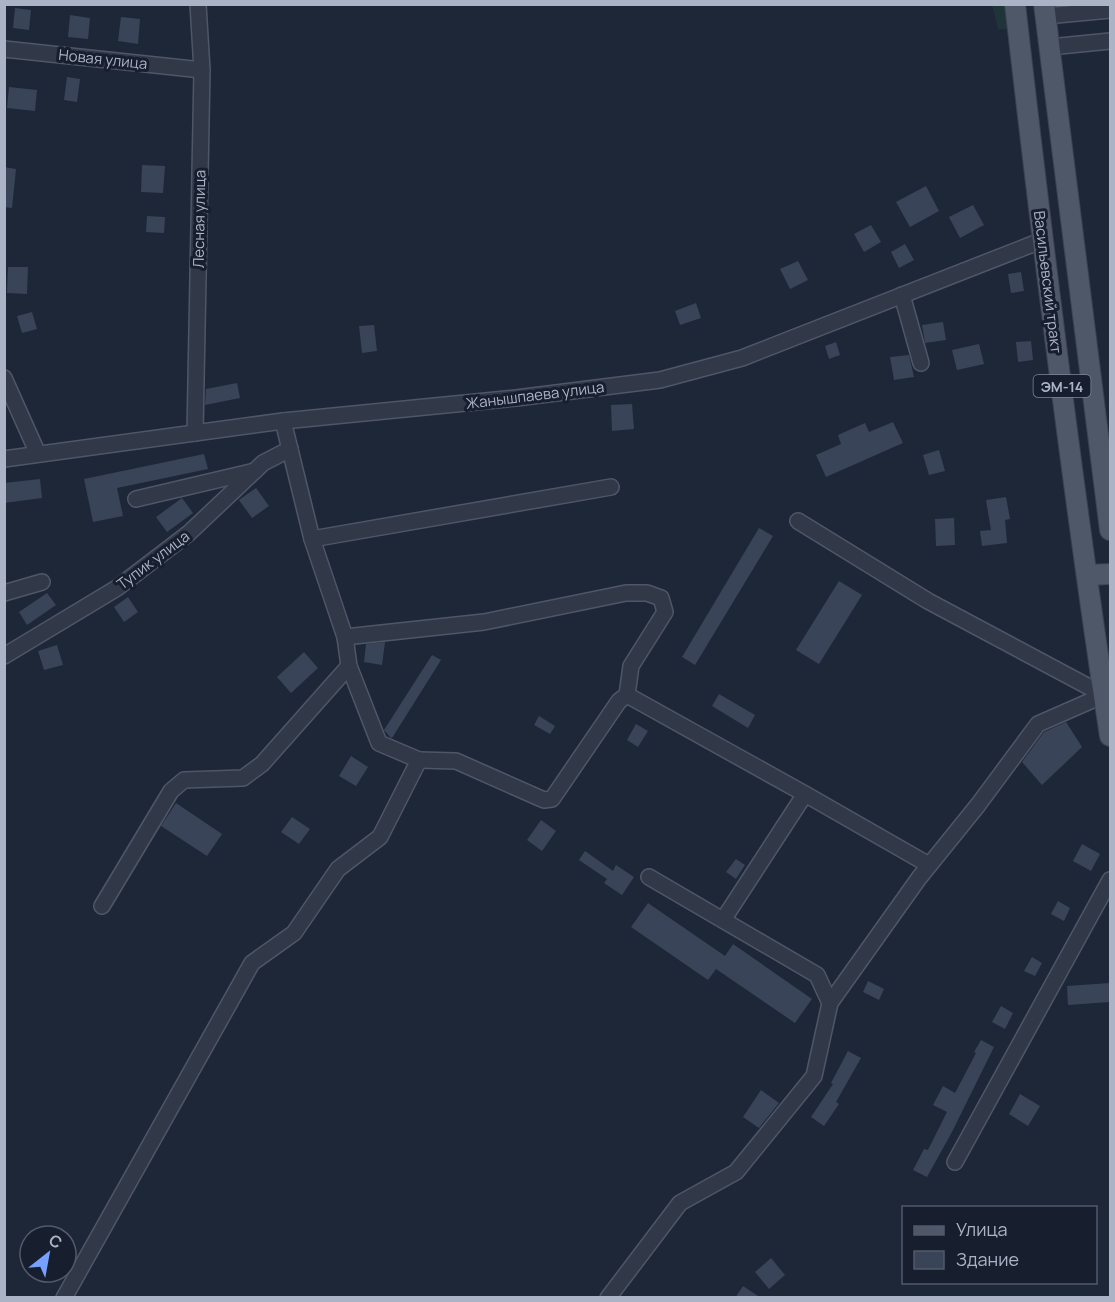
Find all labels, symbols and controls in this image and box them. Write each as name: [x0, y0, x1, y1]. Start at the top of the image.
street label: Новая улица: [58, 44, 148, 74]
street label: Лесная улица: [188, 170, 210, 268]
street label: Васильевский тракт: [1029, 210, 1067, 355]
road number: ЭМ-14: [1034, 375, 1090, 397]
street label: Жанышпаева улица: [465, 376, 605, 414]
street label: Тупик улица: [112, 526, 194, 594]
legend: [902, 1206, 1097, 1284]
text: Улица: [956, 1217, 1008, 1241]
north arrow: [18, 1224, 78, 1284]
text: С: [45, 1229, 67, 1254]
text: Здание: [956, 1247, 1019, 1271]

